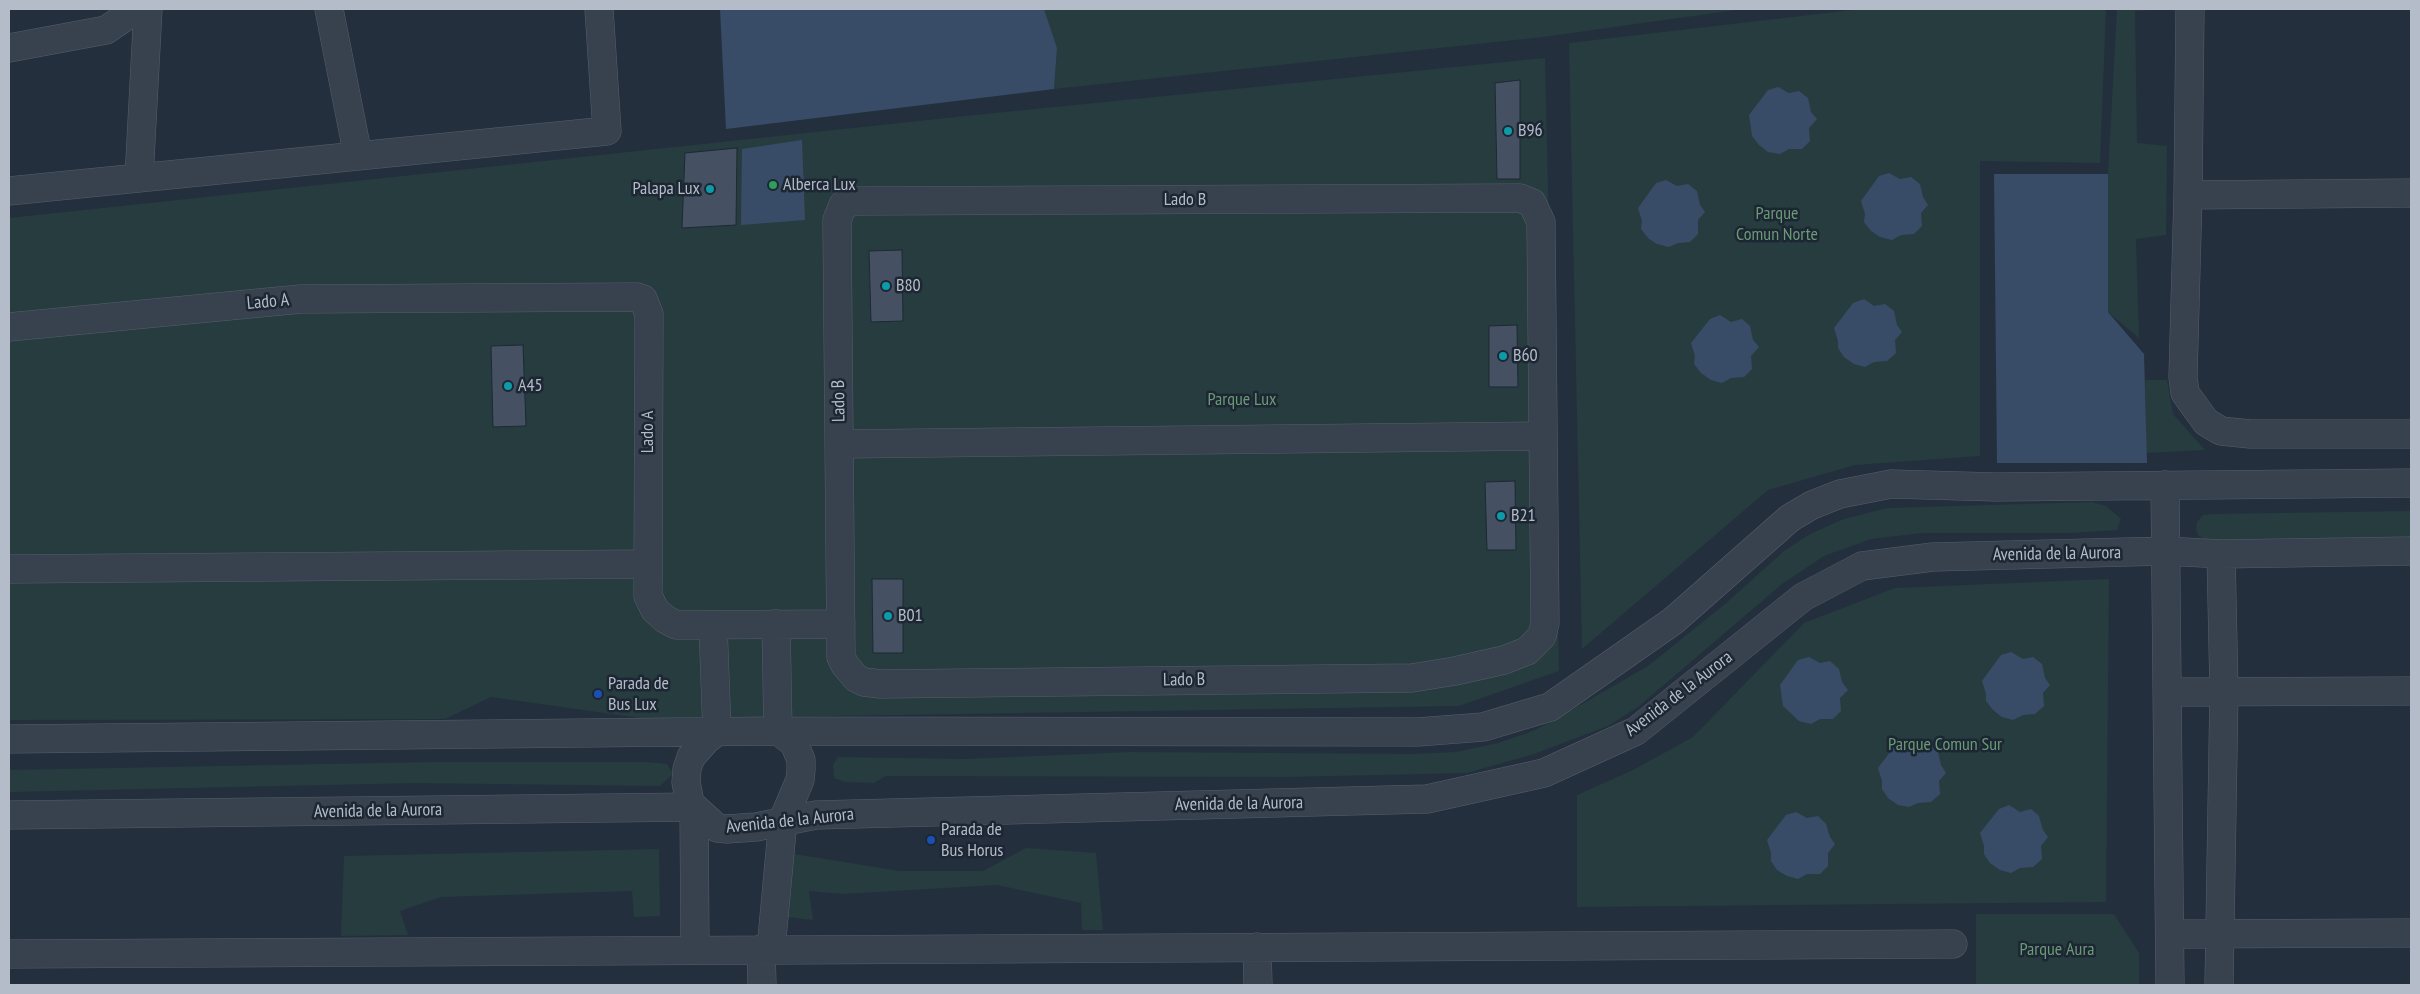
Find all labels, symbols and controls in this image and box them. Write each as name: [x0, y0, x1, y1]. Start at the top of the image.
place label: B96: [1518, 120, 1543, 142]
marker: B96: [1502, 125, 1514, 137]
place label: Alberca Lux: [783, 174, 856, 196]
place label: Palapa Lux: [632, 178, 700, 200]
marker: Alberca Lux: [767, 179, 779, 191]
marker: Palapa Lux: [704, 183, 716, 195]
street label: Lado B: [1164, 189, 1206, 211]
park label: Parque Comun Norte: [1736, 203, 1818, 245]
place label: B80: [896, 275, 921, 297]
marker: B80: [880, 280, 892, 292]
street label: Lado A: [246, 289, 290, 315]
place label: B60: [1513, 345, 1538, 367]
marker: B60: [1497, 350, 1509, 362]
place label: A45: [518, 375, 543, 397]
marker: A45: [502, 380, 514, 392]
street label: Lado B: [828, 380, 850, 422]
park label: Parque Lux: [1207, 389, 1277, 411]
street label: Lado A: [637, 411, 659, 453]
place label: B21: [1511, 505, 1536, 527]
marker: B21: [1495, 510, 1507, 522]
street label: Avenida de la Aurora: [1993, 542, 2121, 566]
place label: B01: [898, 605, 923, 627]
marker: B01: [882, 610, 894, 622]
street label: Avenida de la Aurora: [1621, 647, 1737, 741]
street label: Lado B: [1163, 669, 1205, 691]
place label: Parada de Bus Lux: [608, 673, 669, 716]
marker: Parada de Bus Lux: [592, 688, 604, 700]
park label: Parque Comun Sur: [1888, 734, 2002, 756]
street label: Avenida de la Aurora: [1175, 792, 1303, 816]
street label: Avenida de la Aurora: [314, 799, 442, 823]
street label: Avenida de la Aurora: [725, 804, 855, 838]
place label: Parada de Bus Horus: [941, 819, 1003, 862]
marker: Parada de Bus Horus: [925, 834, 937, 846]
park label: Parque Aura: [2019, 939, 2095, 961]

